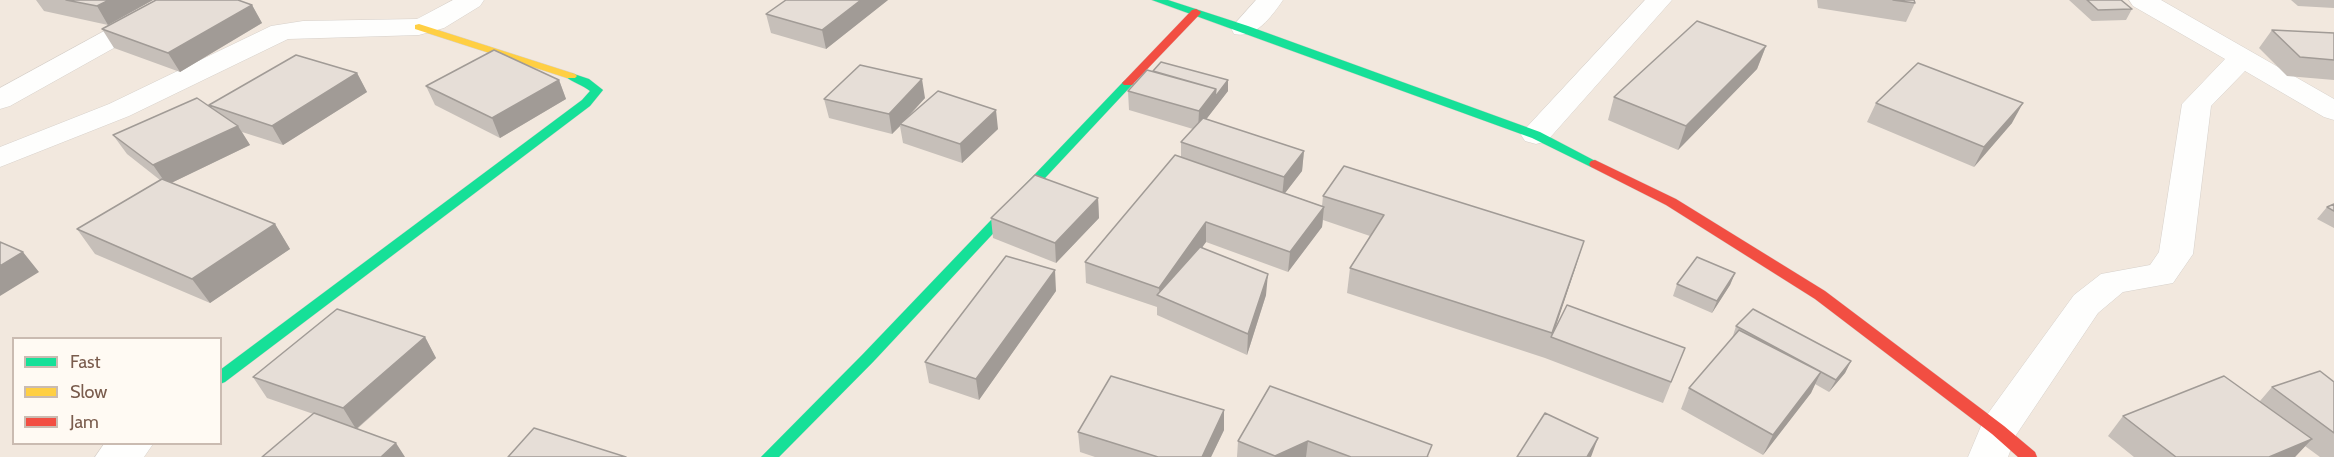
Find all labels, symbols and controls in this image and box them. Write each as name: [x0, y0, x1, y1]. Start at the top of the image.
legend: [12, 337, 222, 445]
text: Fast: [70, 351, 101, 373]
text: Slow: [70, 381, 107, 403]
text: Jam: [70, 411, 99, 433]

